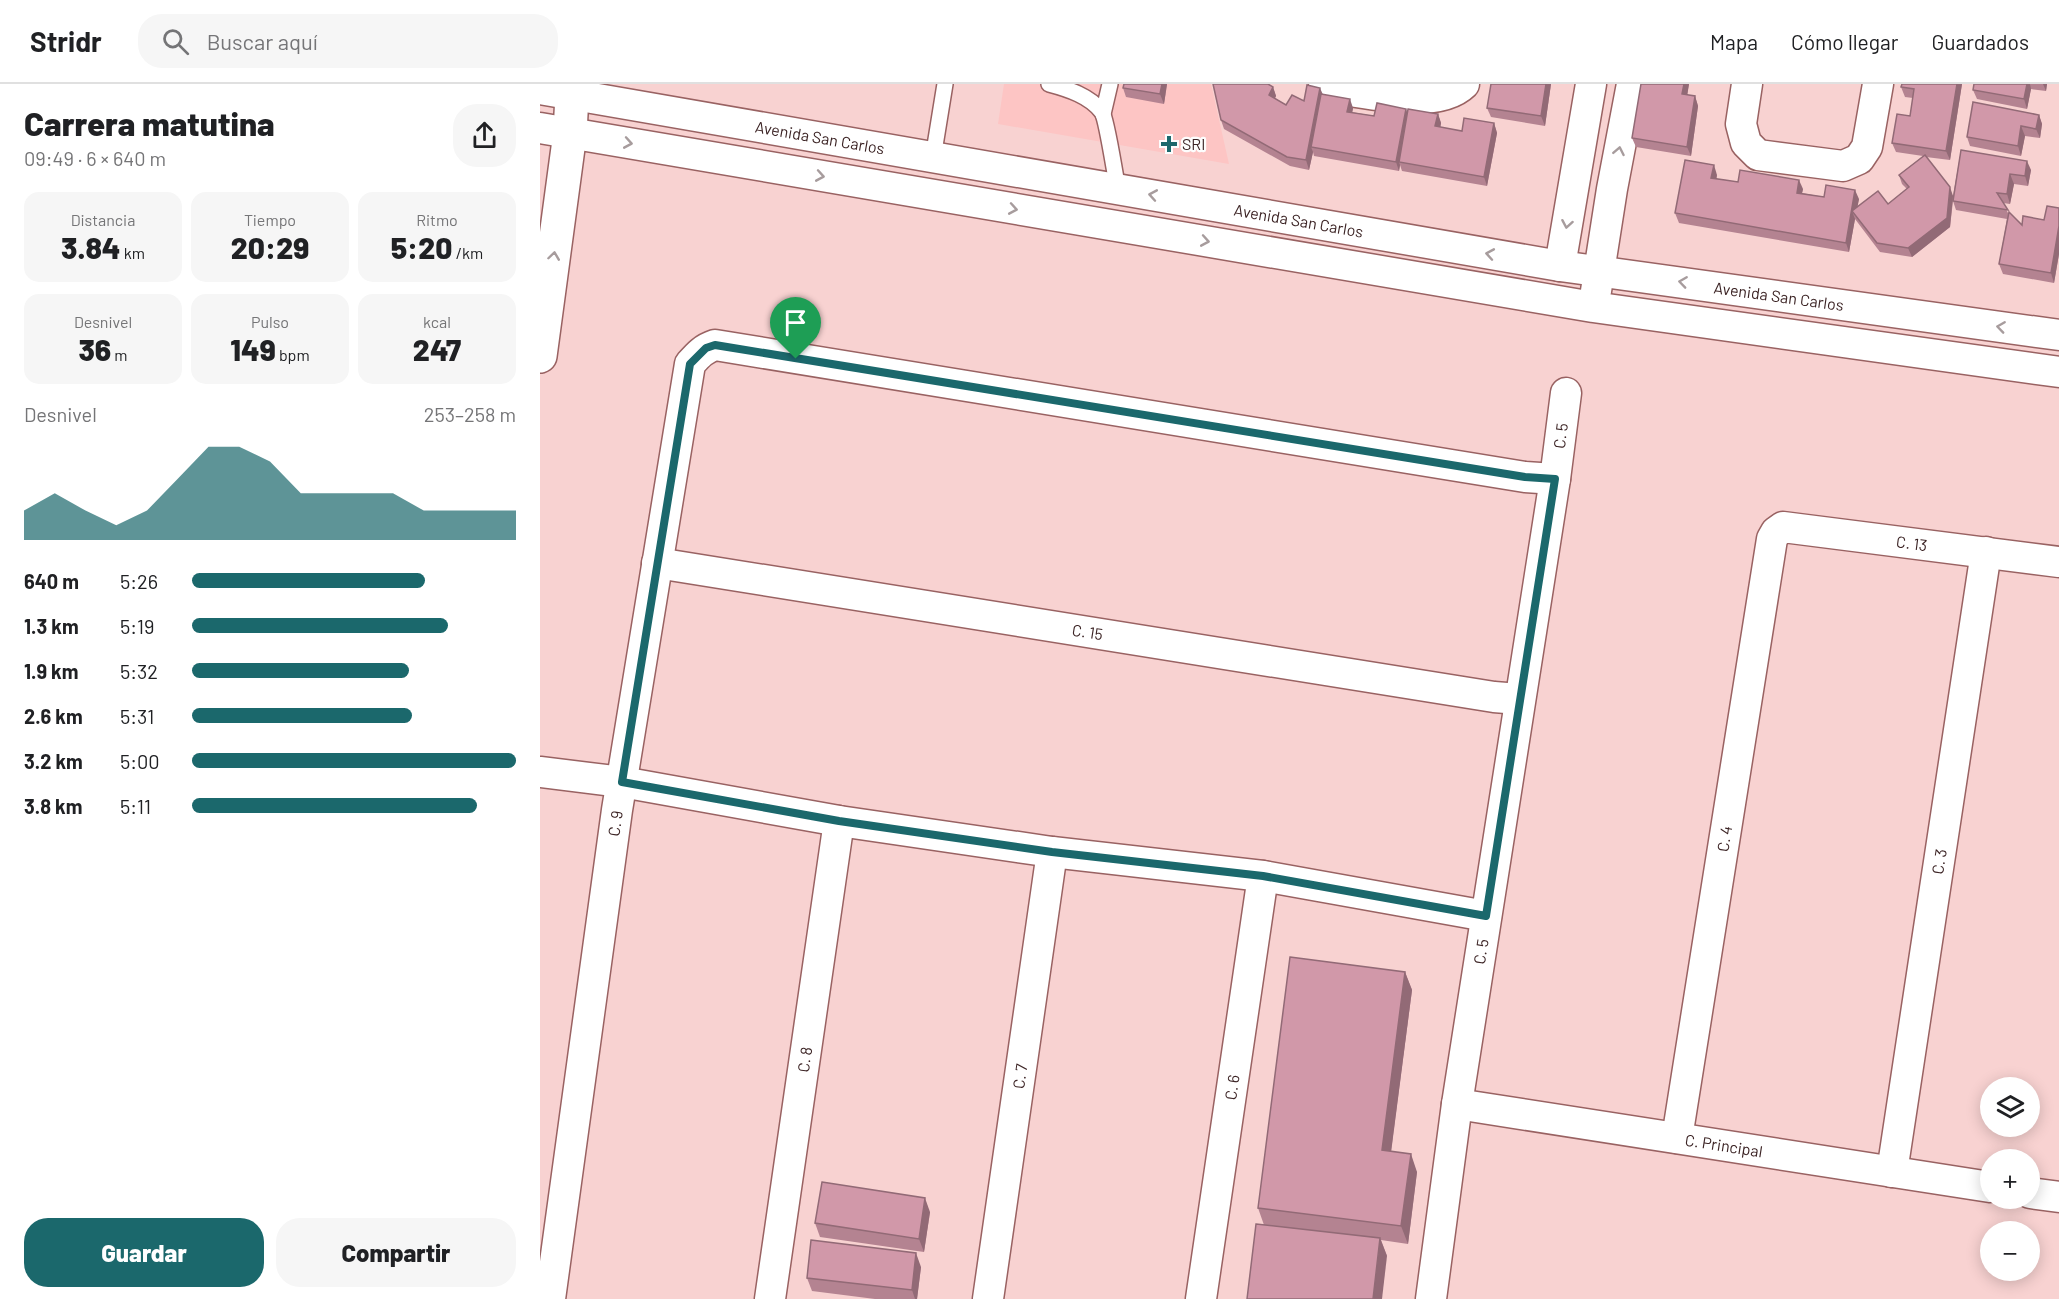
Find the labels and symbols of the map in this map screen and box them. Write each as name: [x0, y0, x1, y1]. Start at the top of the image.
street label: Avenida San Carlos: [754, 116, 886, 158]
place label: SRI: [1182, 134, 1205, 153]
marker: SRI: [1160, 135, 1178, 153]
one-way arrow: [623, 136, 633, 149]
one-way arrow: [1612, 146, 1625, 156]
one-way arrow: [815, 169, 825, 182]
one-way arrow: [1149, 190, 1158, 202]
street label: Avenida San Carlos: [1233, 200, 1365, 241]
one-way arrow: [1008, 202, 1017, 214]
one-way arrow: [1561, 219, 1574, 229]
one-way arrow: [1200, 235, 1209, 247]
one-way arrow: [1486, 248, 1496, 261]
one-way arrow: [547, 252, 559, 261]
one-way arrow: [1679, 277, 1688, 289]
street label: Avenida San Carlos: [1713, 277, 1845, 314]
pin: [770, 297, 821, 359]
one-way arrow: [1996, 321, 2006, 333]
street label: C. 5: [1549, 422, 1571, 450]
street label: C. 13: [1895, 531, 1929, 554]
street label: C. 15: [1071, 620, 1104, 643]
street label: C. 9: [604, 809, 626, 837]
street label: C. 4: [1713, 824, 1735, 853]
street label: C. 3: [1927, 847, 1950, 876]
street label: C. 5: [1469, 937, 1492, 966]
street label: C. 8: [793, 1045, 815, 1073]
street label: C. 7: [1008, 1062, 1031, 1090]
street label: C. 6: [1220, 1073, 1243, 1101]
street label: C. Principal: [1684, 1130, 1764, 1160]

